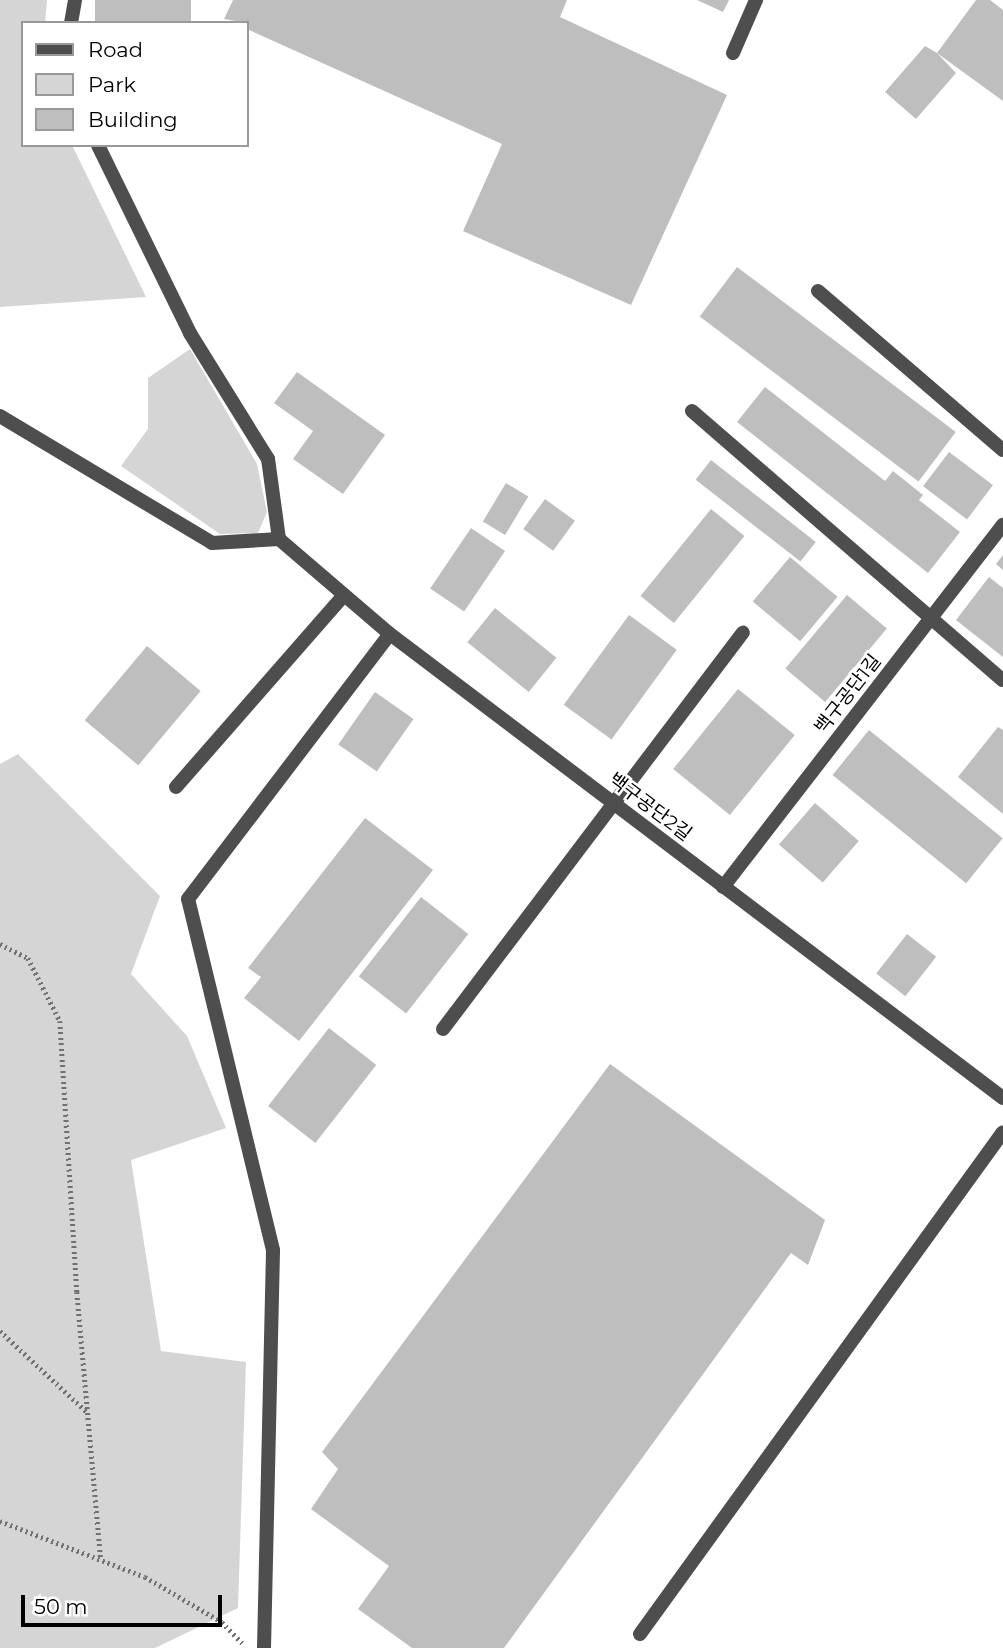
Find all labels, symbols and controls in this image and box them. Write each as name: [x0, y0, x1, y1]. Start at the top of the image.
legend: [21, 21, 248, 147]
text: Road: [88, 37, 143, 62]
text: Park: [88, 72, 136, 97]
text: Building: [88, 107, 178, 132]
street label: 백구공단1길: [810, 650, 886, 738]
street label: 백구공단2길: [604, 768, 696, 846]
scale bar: [24, 1582, 226, 1626]
text: 50 m: [34, 1594, 88, 1619]

